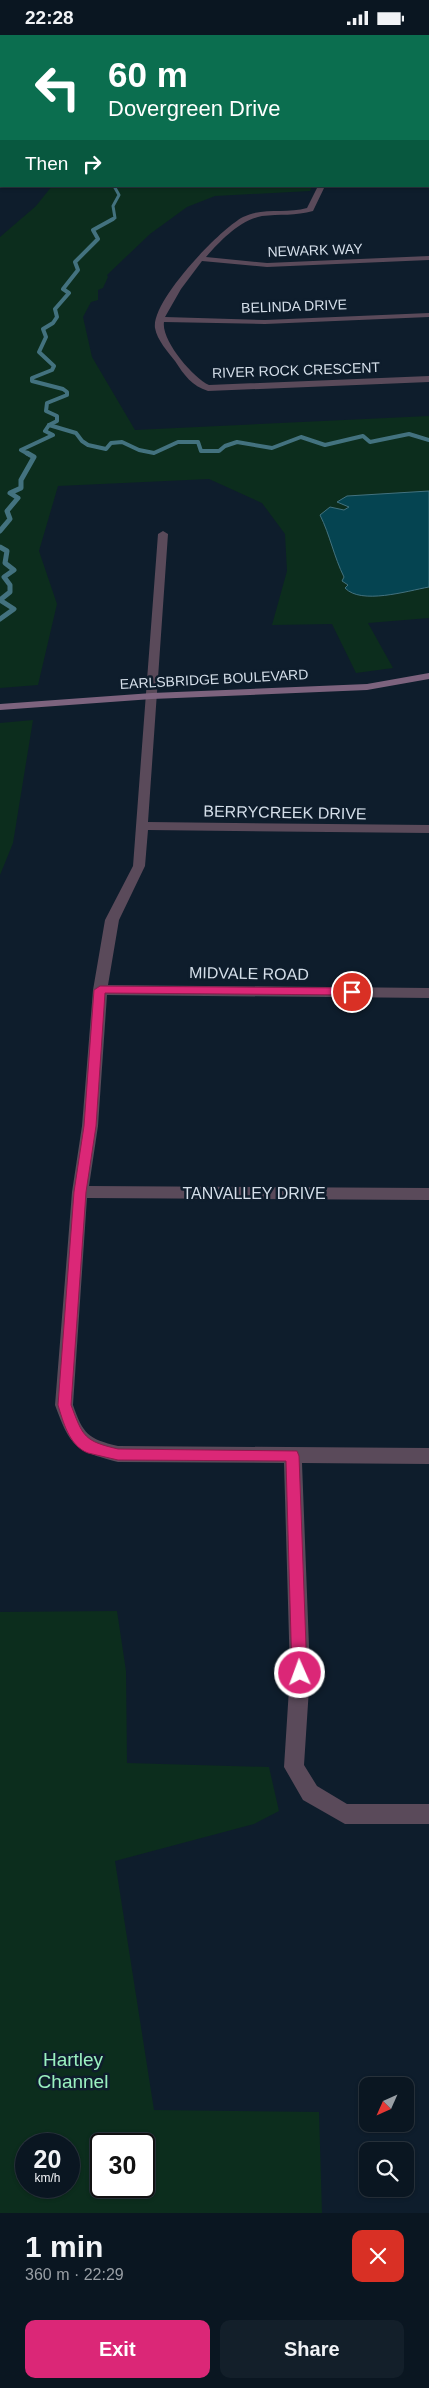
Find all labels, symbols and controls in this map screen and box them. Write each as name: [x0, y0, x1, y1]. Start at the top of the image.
text: 22:28: [25, 7, 74, 28]
icon: left: [25, 55, 90, 120]
text: 60 m: [108, 55, 188, 94]
text: Dovergreen Drive: [108, 96, 280, 121]
icon: right: [78, 150, 106, 178]
text: Then: [25, 153, 68, 174]
street label: NEWARK WAY: [267, 240, 363, 260]
street label: BELINDA DRIVE: [241, 296, 347, 316]
street label: RIVER ROCK CRESCENT: [212, 359, 381, 381]
street label: EARLSBRIDGE BOULEVARD: [119, 666, 309, 692]
street label: BERRYCREEK DRIVE: [203, 803, 367, 822]
street label: MIDVALE ROAD: [189, 964, 309, 983]
pin: [331, 971, 373, 1013]
icon: arrive: [338, 978, 366, 1006]
street label: TANVALLEY DRIVE: [182, 1185, 326, 1202]
position arrow: [273, 1646, 325, 1698]
park label: Hartley Channel: [38, 2049, 108, 2092]
north arrow: [359, 2077, 414, 2133]
map controls: [359, 2077, 414, 2197]
speed limit sign: 30: [90, 2133, 155, 2198]
button: search: [359, 2142, 414, 2197]
text: 20: [34, 2145, 61, 2173]
text: km/h: [34, 2171, 61, 2185]
text: 1 min: [25, 2230, 103, 2263]
button: close: [352, 2230, 404, 2282]
text: 360 m · 22:29: [25, 2266, 124, 2283]
button: Exit: [25, 2320, 210, 2378]
button: Share: [220, 2320, 404, 2378]

